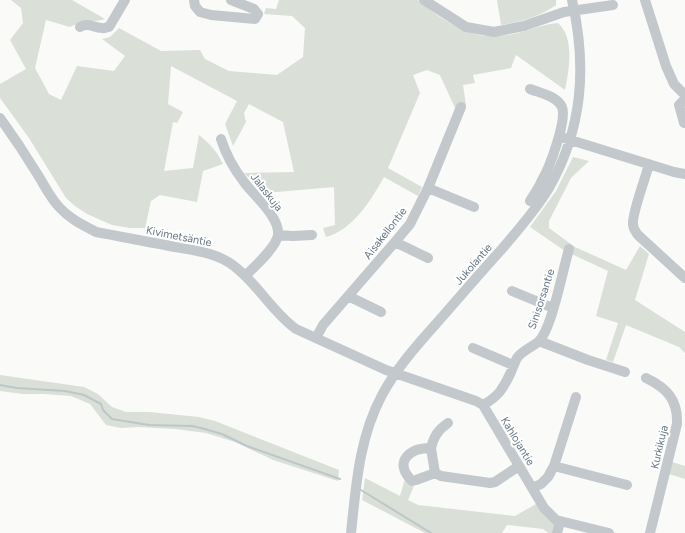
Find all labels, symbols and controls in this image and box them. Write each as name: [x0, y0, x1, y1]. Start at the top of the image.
street label: Jalaskuja: [248, 171, 285, 214]
street label: Aisakellontie: [361, 205, 410, 262]
street label: Kivimetsäntie: [145, 224, 213, 249]
street label: Jukolantie: [452, 241, 495, 288]
street label: Sinisorsantie: [526, 267, 557, 331]
street label: Kahlojantie: [498, 415, 537, 468]
street label: Kurkikuja: [648, 424, 671, 470]

